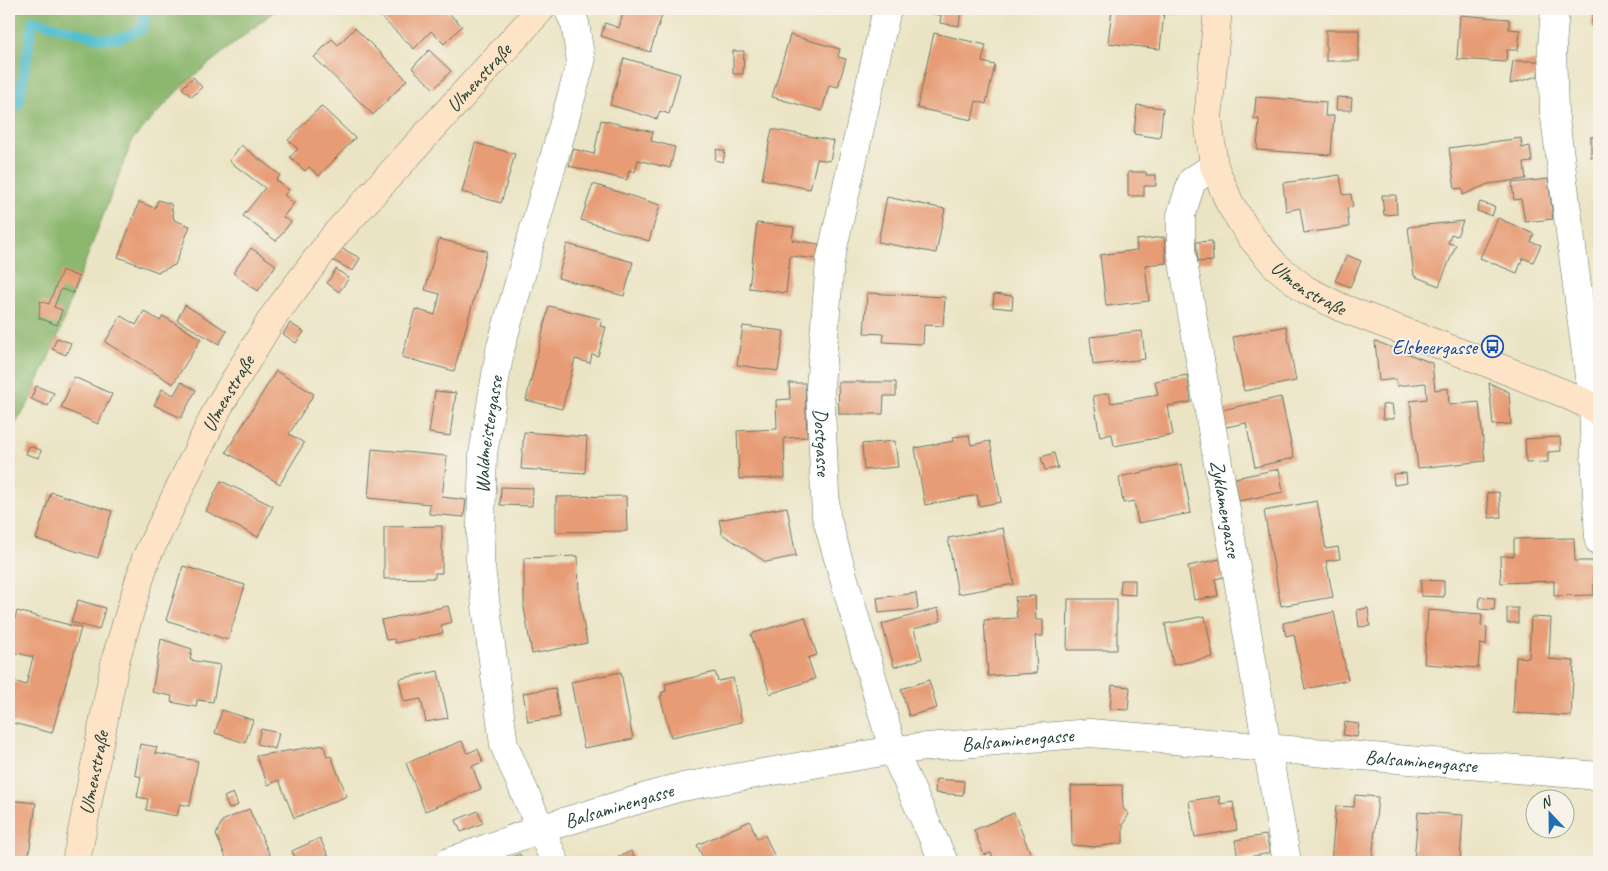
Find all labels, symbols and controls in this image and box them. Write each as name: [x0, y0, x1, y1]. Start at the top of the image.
street label: Ulmenstraße: [441, 37, 518, 117]
street label: Ulmenstraße: [1266, 255, 1352, 322]
place label: Elsbeergasse: [1392, 335, 1478, 360]
bus stop icon: Elsbeergasse: [1481, 335, 1505, 359]
street label: Ulmenstraße: [196, 350, 261, 436]
street label: Waldmeistergasse: [470, 373, 509, 494]
street label: Dostgasse: [808, 408, 836, 478]
street label: Zyklamengasse: [1205, 458, 1246, 561]
street label: Balsaminengasse: [961, 722, 1076, 757]
street label: Ulmenstraße: [74, 727, 115, 817]
street label: Balsaminengasse: [1364, 744, 1479, 779]
street label: Balsaminengasse: [562, 777, 678, 834]
north arrow: [1526, 788, 1576, 838]
text: N: [1538, 792, 1555, 812]

